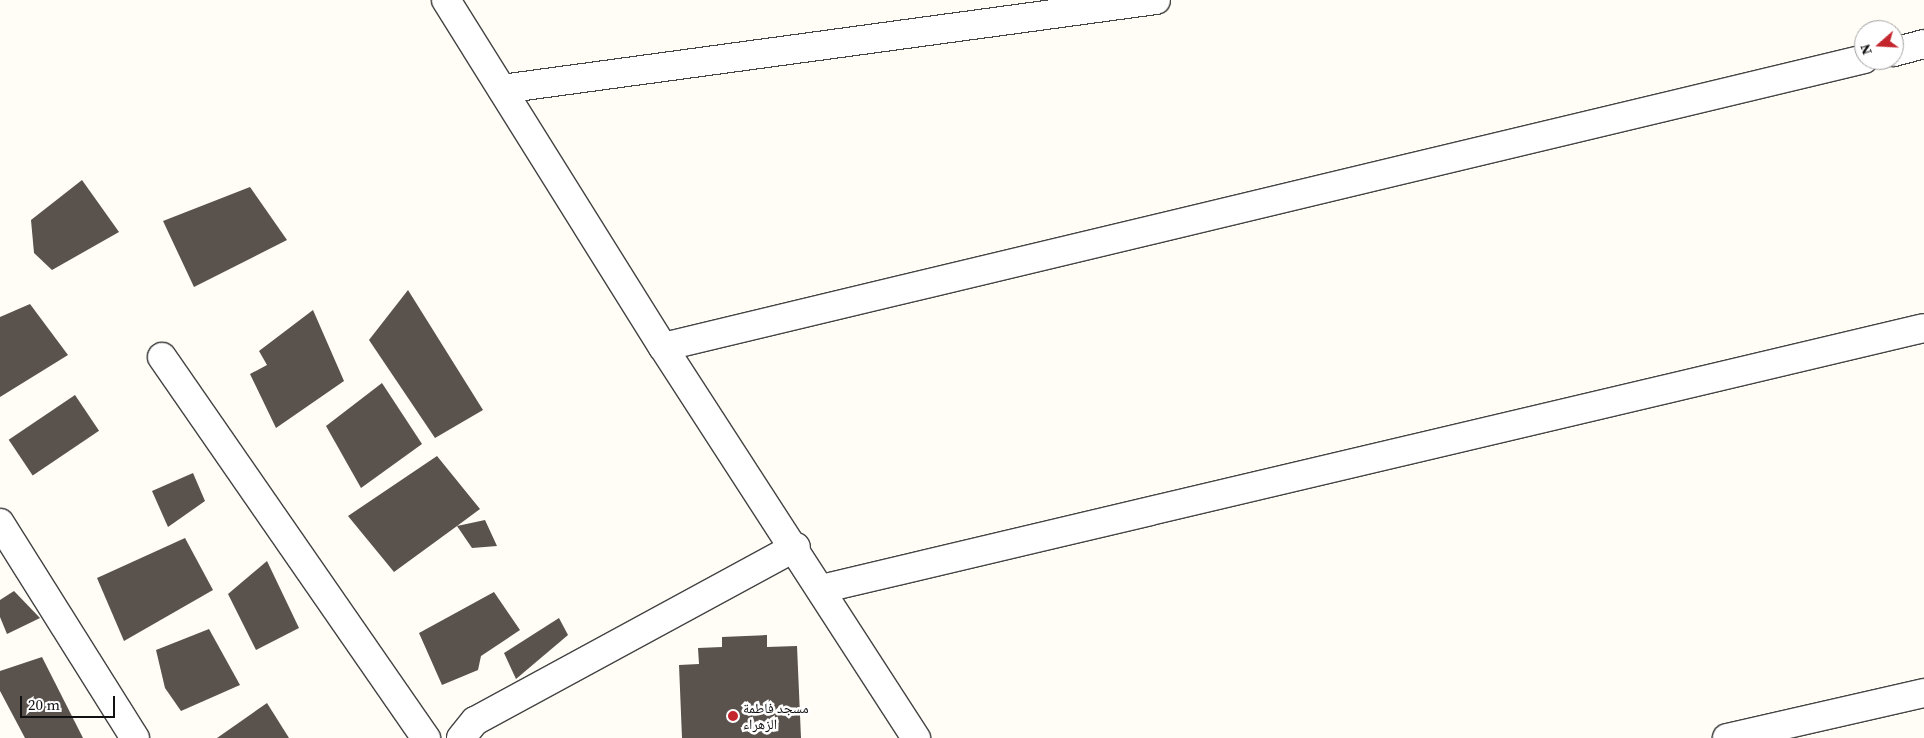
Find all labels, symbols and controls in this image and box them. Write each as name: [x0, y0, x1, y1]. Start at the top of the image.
north arrow: [1854, 20, 1904, 70]
text: N: [1855, 41, 1877, 58]
scale bar: [22, 686, 118, 718]
text: 20 m: [28, 694, 60, 715]
place label: مسجد فاطمة الزهراء: [743, 700, 809, 732]
marker: مسجد فاطمة الزهراء: [727, 710, 739, 722]

